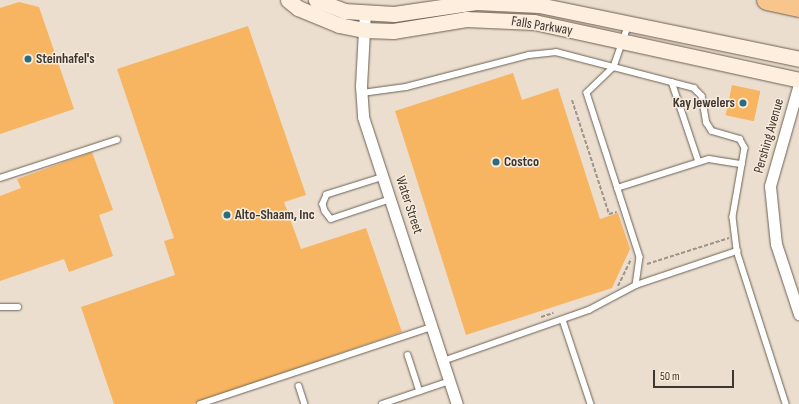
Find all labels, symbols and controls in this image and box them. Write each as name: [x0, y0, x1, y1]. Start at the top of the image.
street label: Falls Parkway: [510, 13, 574, 39]
place label: Steinhafel's: [36, 51, 95, 67]
marker: Steinhafel's: [23, 54, 33, 64]
place label: Kay Jewelers: [673, 95, 735, 111]
street label: Pershing Avenue: [750, 97, 788, 175]
marker: Kay Jewelers: [738, 98, 748, 108]
place label: Costco: [504, 154, 539, 170]
marker: Costco: [491, 157, 501, 167]
street label: Water Street: [392, 174, 426, 236]
place label: Alto-Shaam, Inc: [235, 207, 315, 223]
marker: Alto-Shaam, Inc: [222, 210, 232, 220]
scale bar: [655, 362, 736, 388]
text: 50 m: [660, 369, 680, 384]

